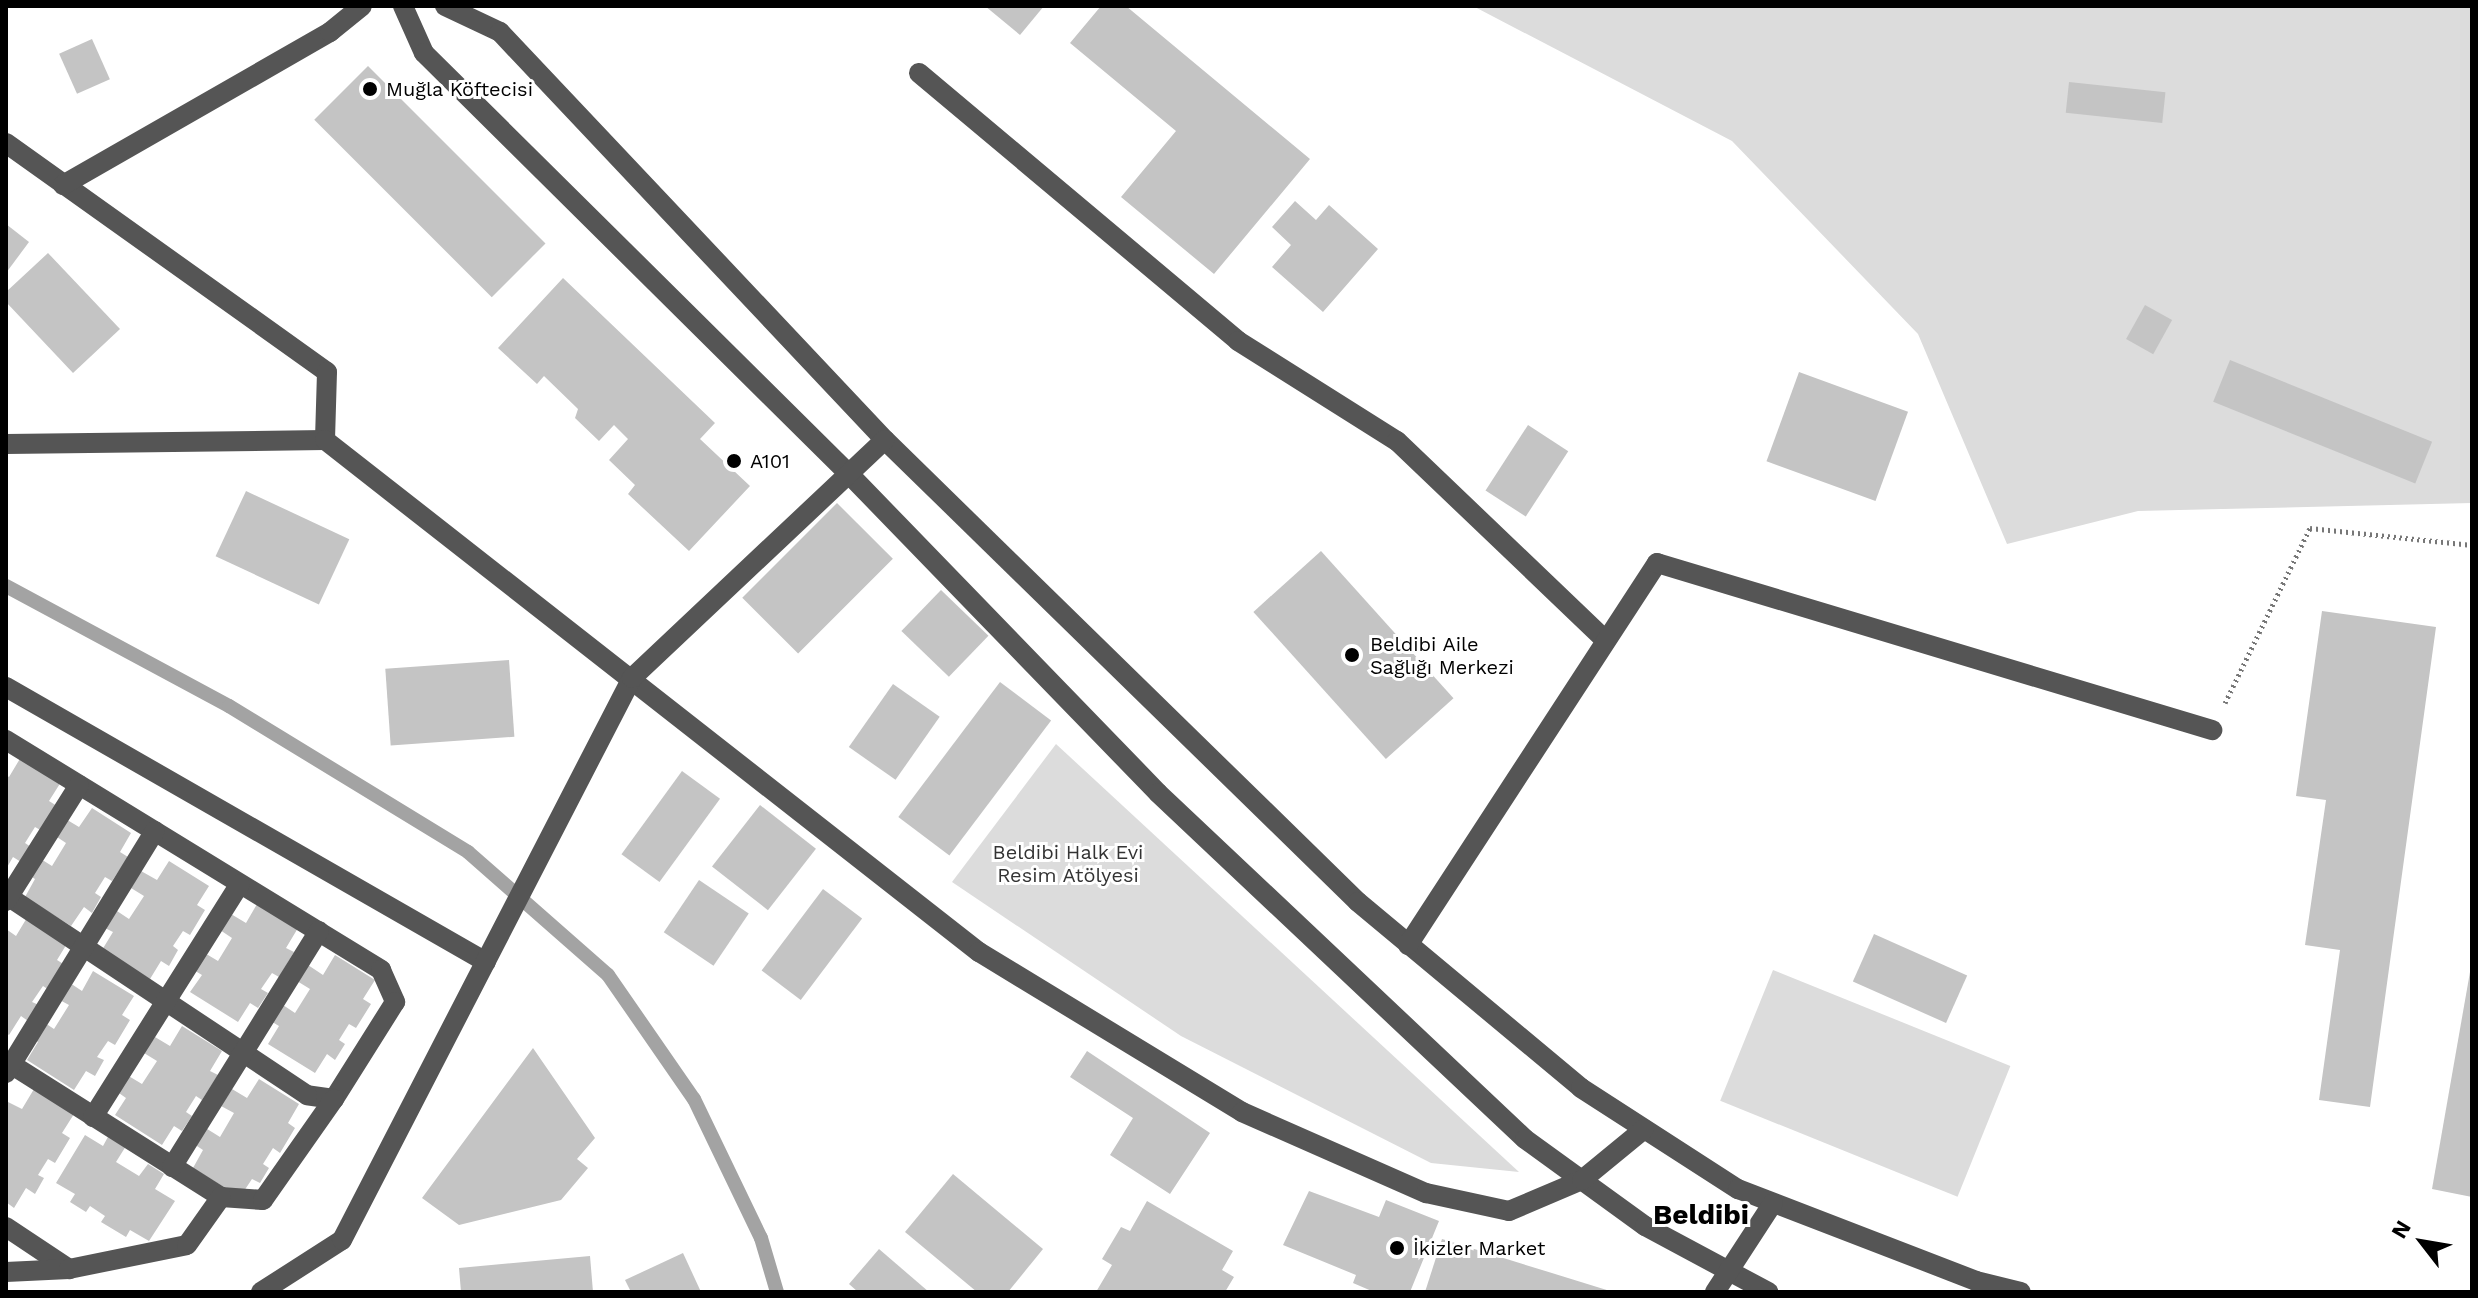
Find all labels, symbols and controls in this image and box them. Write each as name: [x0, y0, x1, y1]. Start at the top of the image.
place label: Muğla Köftecisi: [386, 77, 533, 101]
marker: Muğla Köftecisi: [361, 80, 379, 98]
place label: A101: [750, 449, 790, 473]
marker: A101: [725, 452, 743, 470]
place label: Beldibi Aile Sağlığı Merkezi: [1370, 632, 1514, 679]
marker: Beldibi Aile Sağlığı Merkezi: [1341, 644, 1363, 666]
park label: Beldibi Halk Evi Resim Atölyesi: [992, 840, 1144, 887]
district label: Beldibi: [1653, 1198, 1749, 1232]
north arrow: [2382, 1202, 2462, 1282]
text: N: [2386, 1216, 2416, 1243]
place label: İkizler Market: [1413, 1236, 1546, 1260]
marker: İkizler Market: [1388, 1239, 1406, 1257]

